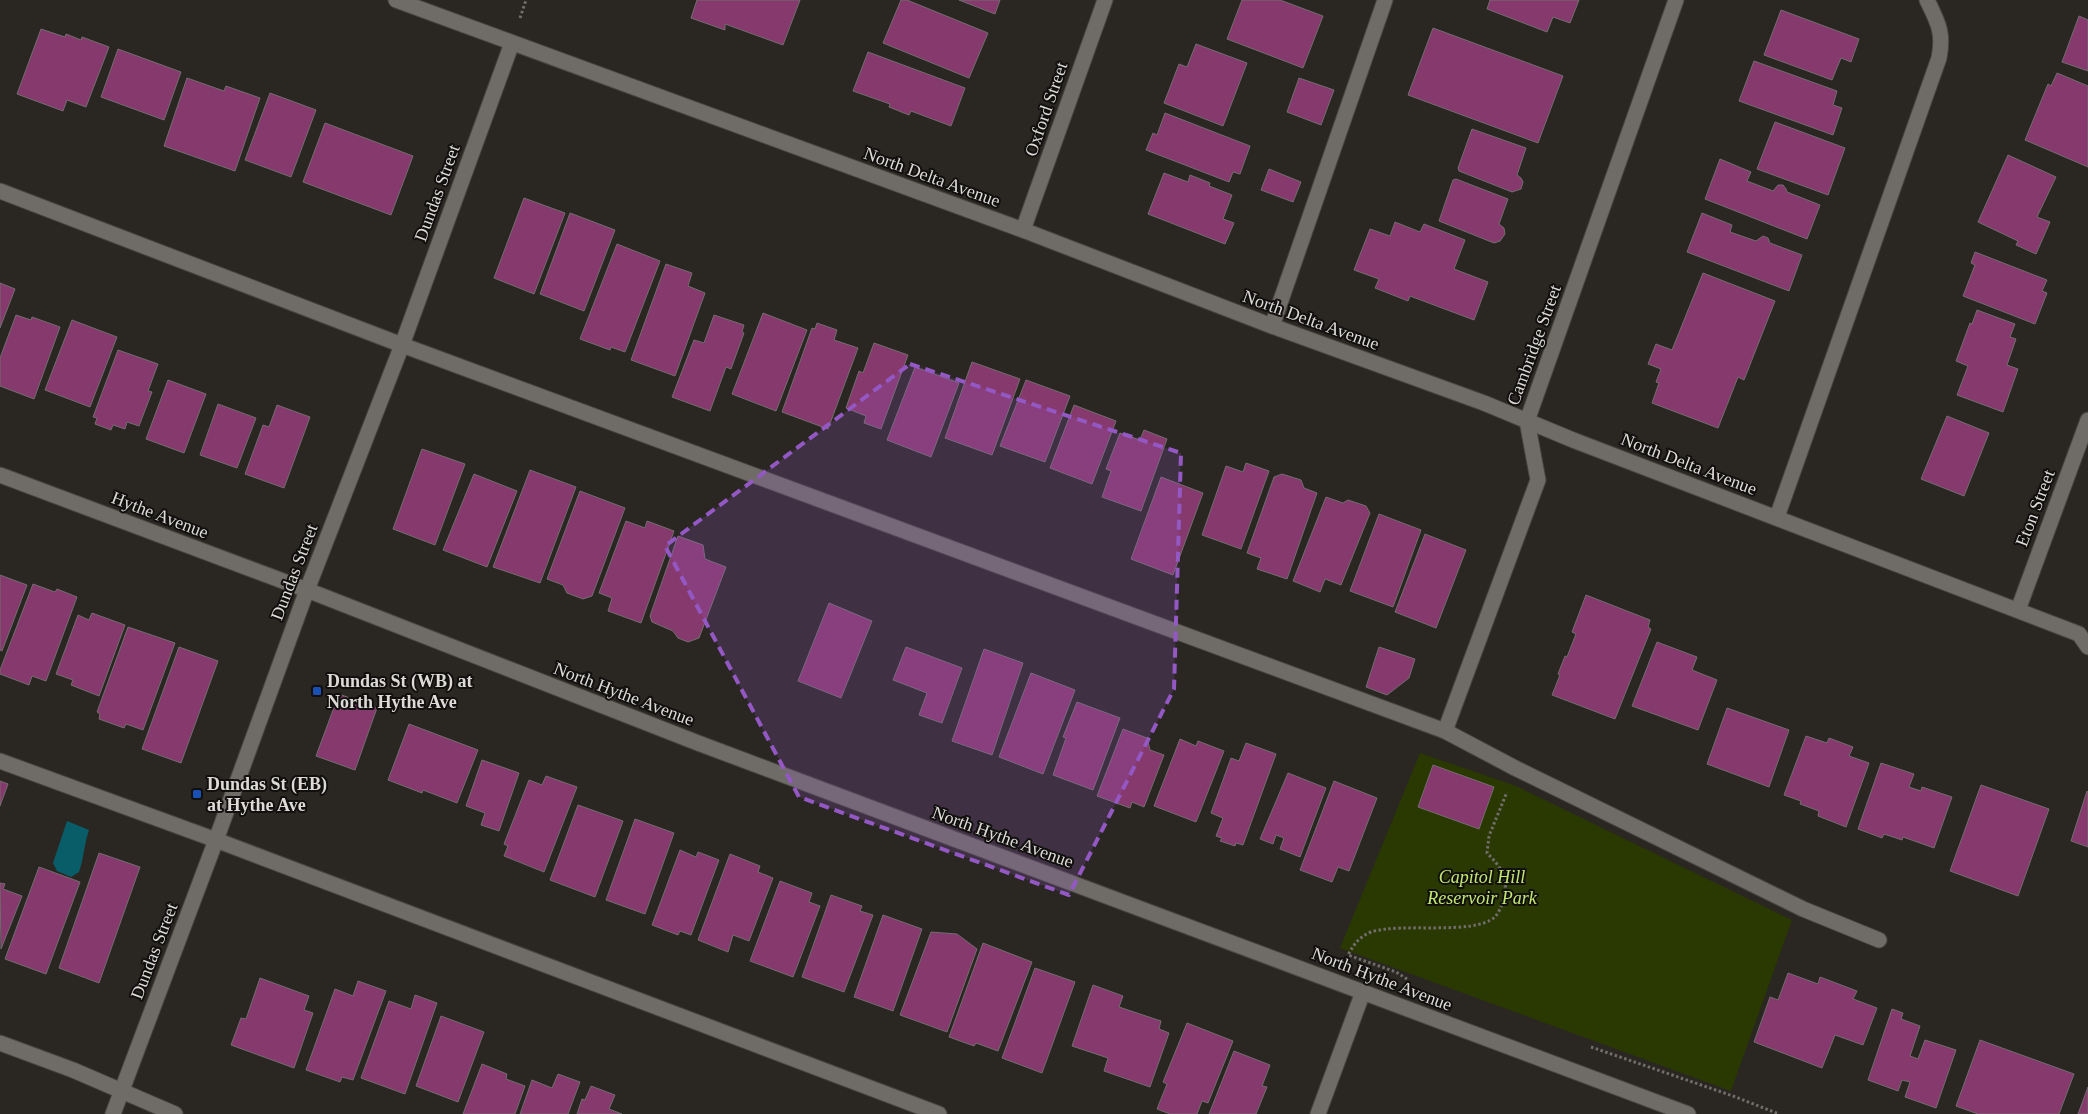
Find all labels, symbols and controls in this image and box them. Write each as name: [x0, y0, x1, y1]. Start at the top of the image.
street label: Oxford Street: [1021, 59, 1071, 159]
street label: Dundas Street: [410, 142, 464, 244]
street label: North Delta Avenue: [861, 143, 1003, 211]
street label: Cambridge Street: [1503, 282, 1565, 408]
street label: North Delta Avenue: [1240, 286, 1382, 354]
street label: North Delta Avenue: [1618, 429, 1760, 499]
street label: Eton Street: [2011, 467, 2059, 549]
street label: Hythe Avenue: [109, 487, 211, 543]
street label: Dundas Street: [266, 521, 322, 623]
street label: North Hythe Avenue: [551, 658, 697, 730]
place label: Dundas St (WB) at North Hythe Ave: [327, 671, 473, 712]
marker: Dundas St (WB) at North Hythe Ave: [311, 685, 323, 697]
place label: Dundas St (EB) at Hythe Ave: [207, 774, 327, 815]
marker: Dundas St (EB) at Hythe Ave: [191, 788, 203, 800]
street label: North Hythe Avenue: [930, 802, 1076, 872]
park label: Capitol Hill Reservoir Park: [1426, 867, 1538, 908]
street label: Dundas Street: [126, 900, 182, 1002]
street label: North Hythe Avenue: [1309, 943, 1455, 1015]

